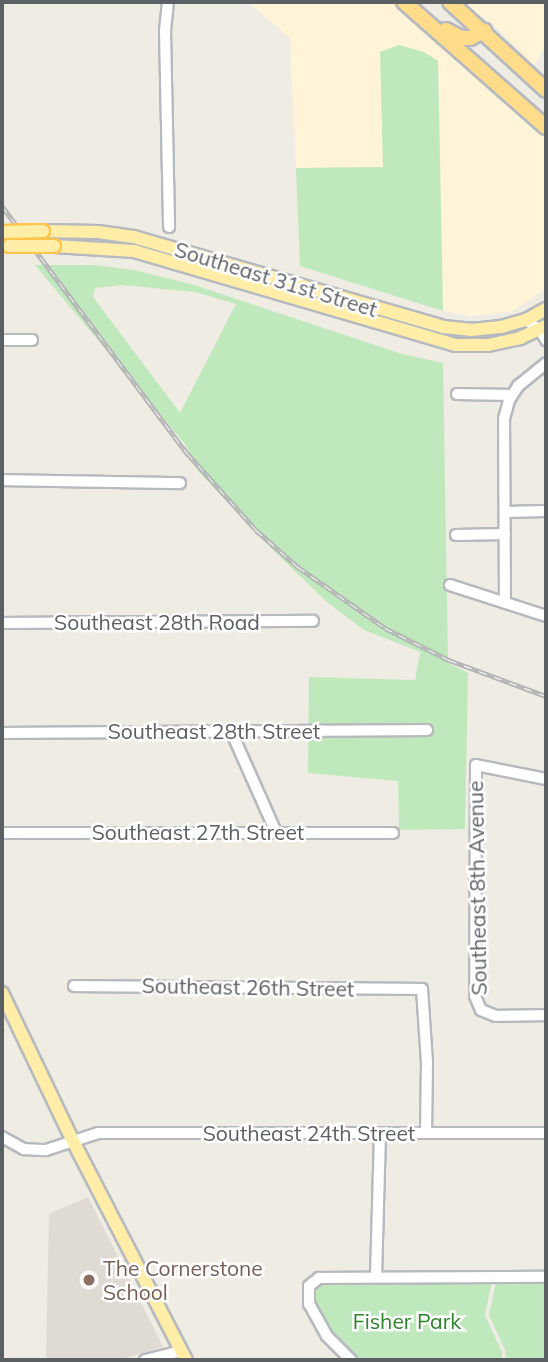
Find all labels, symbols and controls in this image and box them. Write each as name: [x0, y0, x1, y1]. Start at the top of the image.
street label: Southeast 31st Street: [172, 236, 380, 322]
street label: Southeast 28th Road: [54, 609, 260, 635]
street label: Southeast 28th Street: [108, 718, 320, 744]
street label: Southeast 8th Avenue: [463, 780, 491, 996]
street label: Southeast 27th Street: [92, 819, 304, 845]
street label: Southeast 26th Street: [142, 973, 354, 1001]
street label: Southeast 24th Street: [203, 1120, 415, 1146]
place label: The Cornerstone School: [103, 1255, 263, 1305]
marker: The Cornerstone School: [81, 1272, 97, 1288]
park label: Fisher Park: [353, 1308, 461, 1334]

